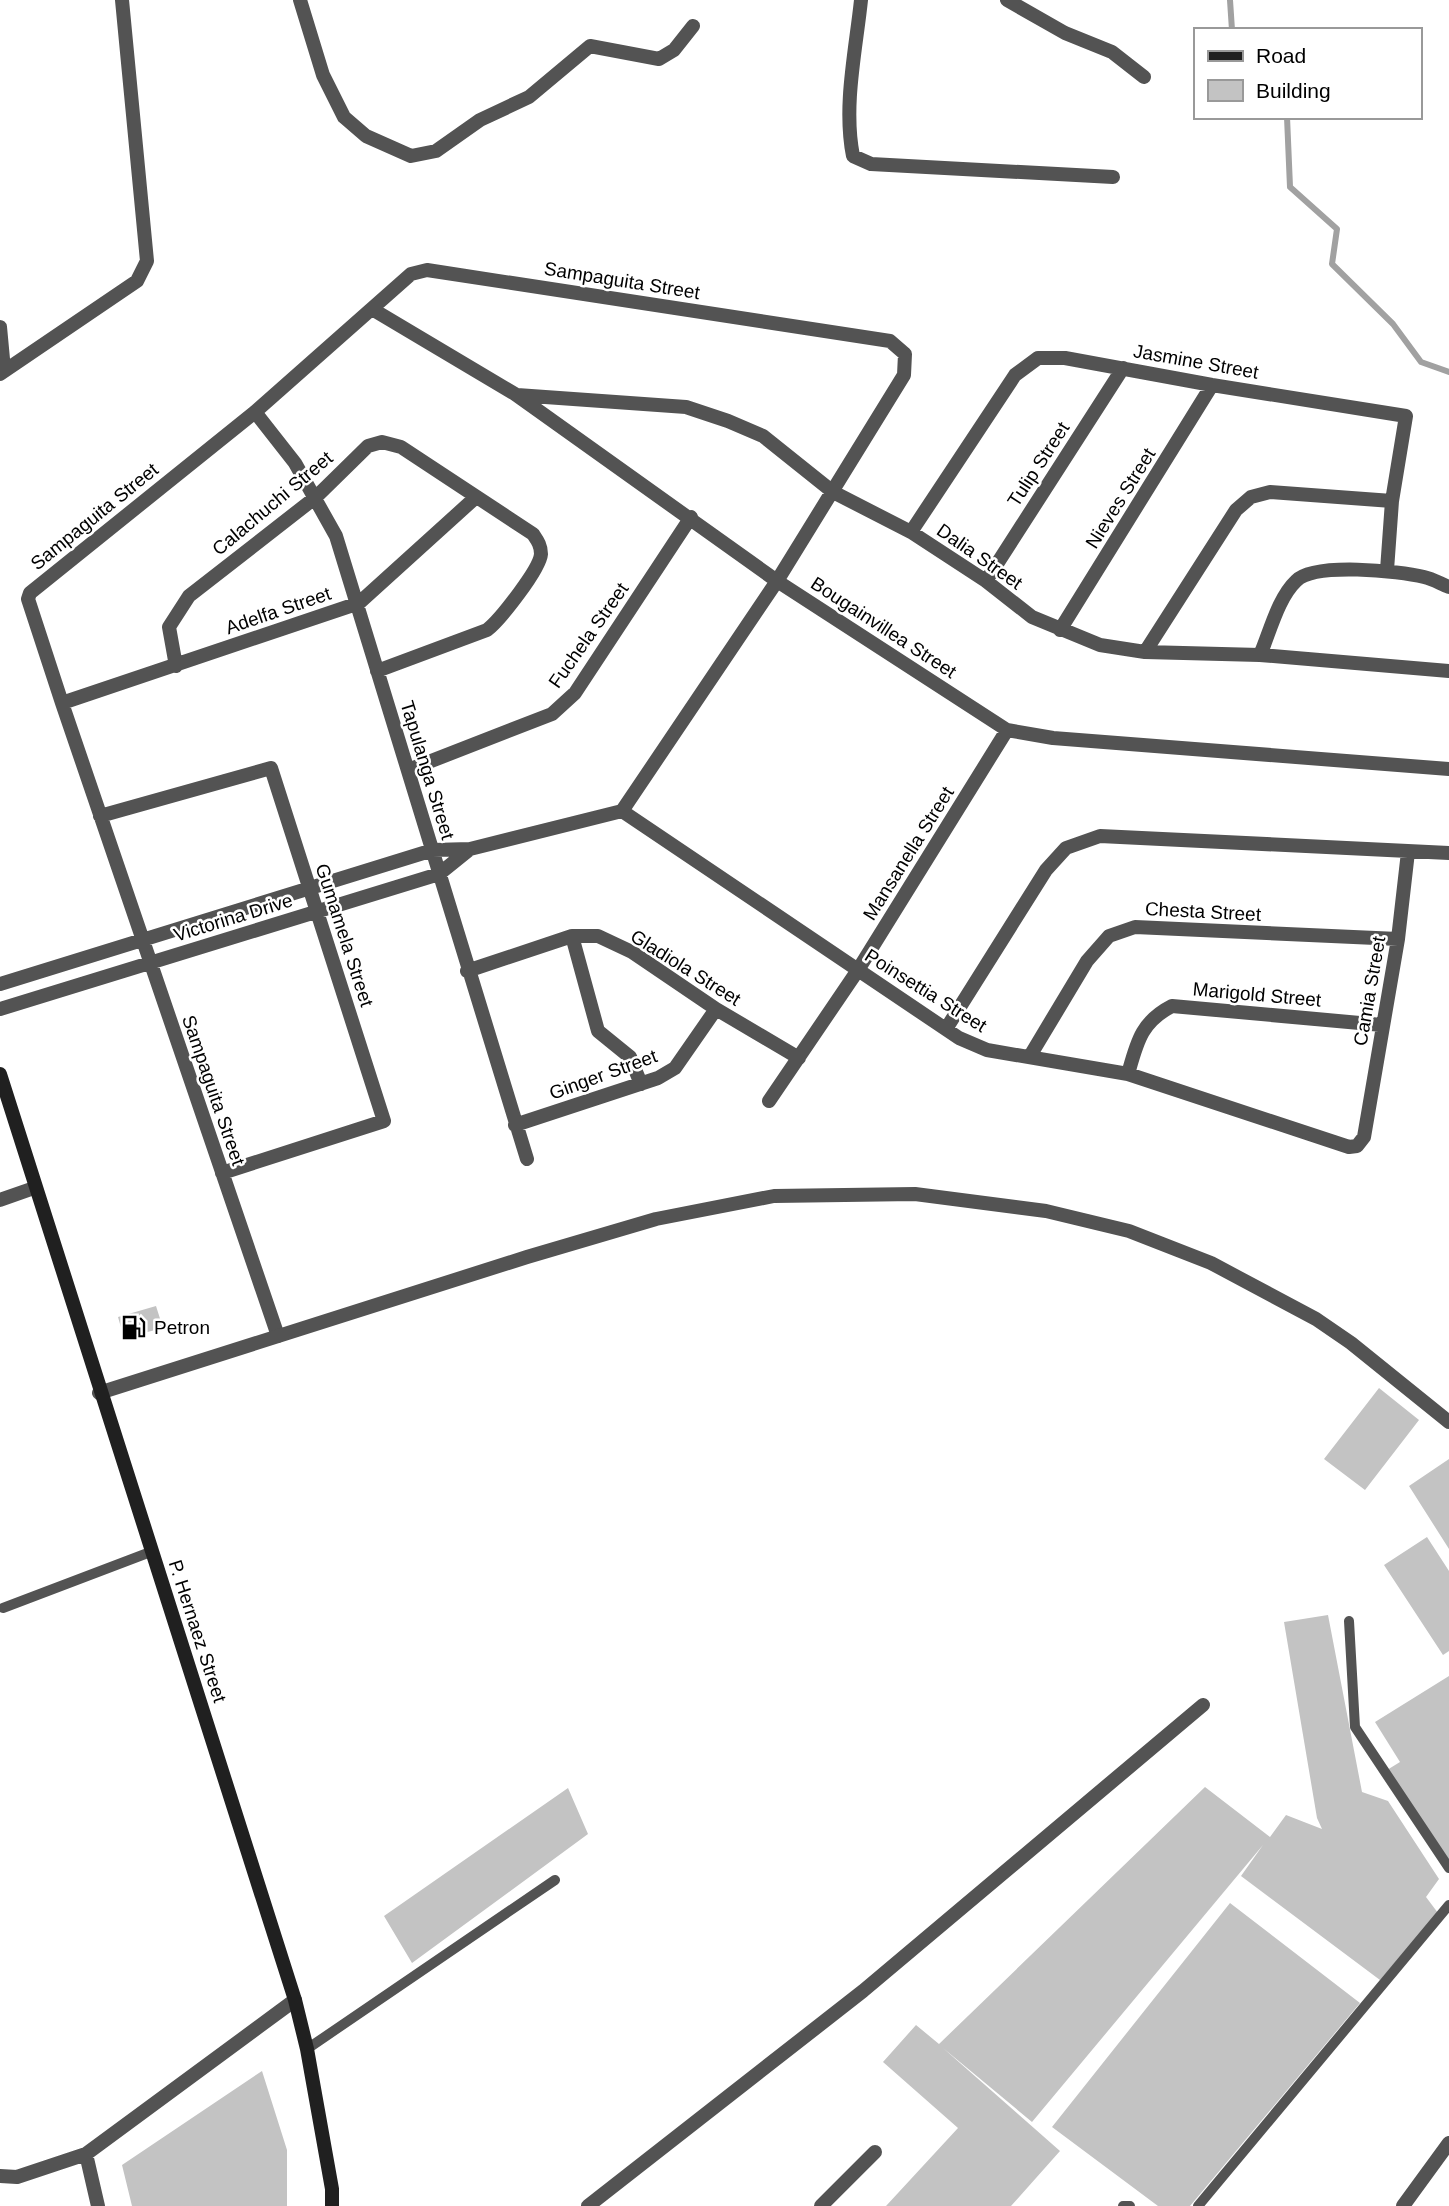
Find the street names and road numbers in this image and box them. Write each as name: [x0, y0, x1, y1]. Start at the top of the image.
street label: Sampaguita Street: [543, 258, 702, 303]
street label: Jasmine Street: [1132, 340, 1261, 383]
street label: Tulip Street: [1003, 418, 1074, 510]
street label: Nieves Street: [1081, 444, 1160, 552]
street label: Calachuchi Street: [208, 447, 337, 560]
street label: Sampaguita Street: [27, 458, 163, 574]
street label: Dalia Street: [933, 519, 1027, 594]
street label: Bougainvillea Street: [807, 573, 961, 683]
street label: Fuchela Street: [544, 578, 633, 692]
street label: Adelfa Street: [223, 582, 334, 638]
street label: Tapulanga Street: [396, 698, 459, 843]
street label: Mansanella Street: [859, 782, 958, 924]
street label: Gumamela Street: [312, 861, 378, 1010]
street label: Victorina Drive: [171, 889, 295, 946]
street label: Chesta Street: [1144, 898, 1262, 925]
street label: Gladiola Street: [627, 925, 745, 1010]
street label: Camia Street: [1350, 934, 1390, 1048]
street label: Poinsettia Street: [861, 945, 991, 1037]
street label: Marigold Street: [1192, 978, 1323, 1011]
street label: Sampaguita Street: [178, 1012, 249, 1169]
street label: Ginger Street: [546, 1045, 661, 1104]
street label: P. Hernaez Street: [165, 1557, 231, 1706]

